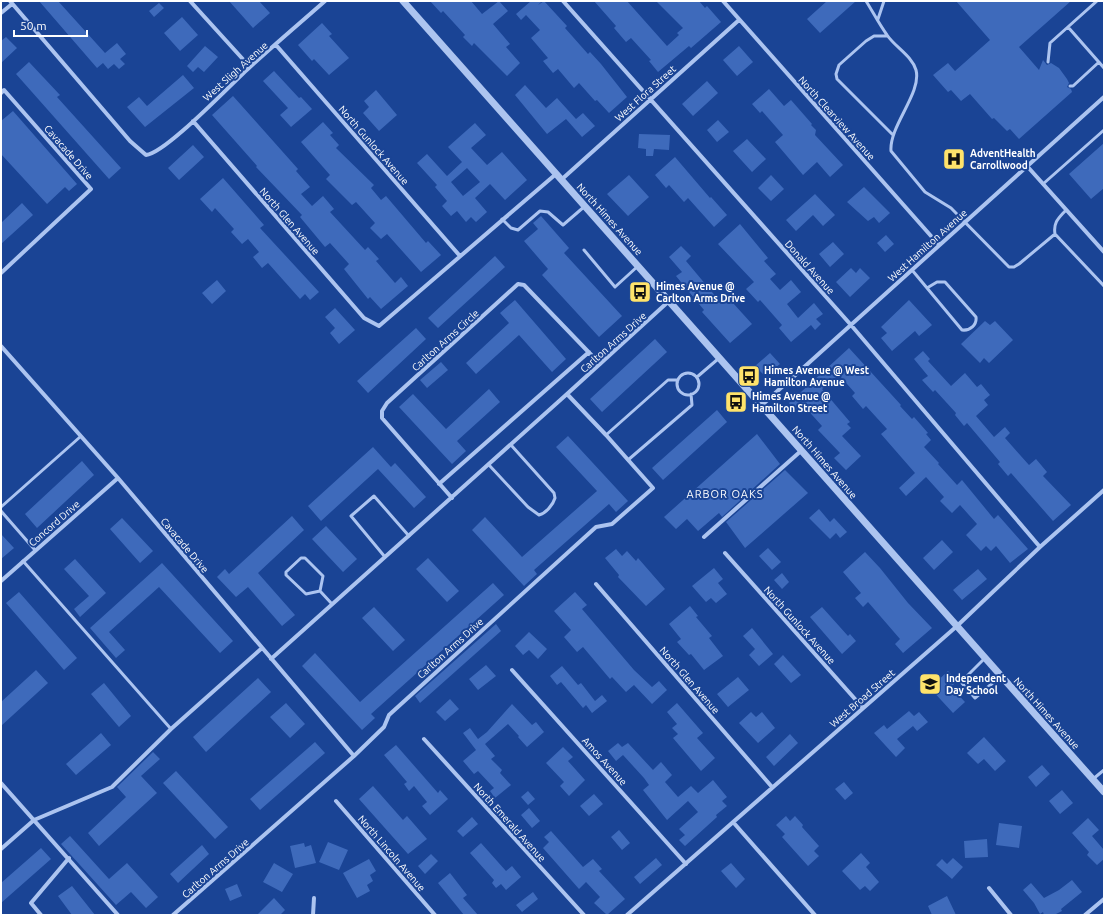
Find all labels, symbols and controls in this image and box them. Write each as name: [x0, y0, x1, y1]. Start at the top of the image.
scale bar: [14, 12, 87, 38]
text: 50 m: [20, 19, 47, 32]
street label: West Sligh Avenue: [201, 40, 270, 103]
street label: West Flora Street: [613, 63, 678, 124]
street label: North Clearview Avenue: [796, 74, 877, 162]
street label: North Gunlock Avenue: [336, 104, 411, 187]
street label: Cavacade Drive: [42, 123, 95, 182]
hospital icon: AdventHealth Carrollwood: [941, 146, 967, 172]
place label: AdventHealth Carrollwood: [970, 148, 1036, 171]
street label: North Himes Avenue: [575, 181, 645, 257]
street label: North Glen Avenue: [258, 186, 322, 257]
street label: West Hamilton Avenue: [886, 207, 969, 284]
street label: Donald Avenue: [783, 238, 837, 296]
bus stop icon: Himes Avenue @ Carlton Arms Drive: [627, 279, 653, 305]
place label: Himes Avenue @ Carlton Arms Drive: [656, 281, 746, 304]
street label: Carlton Arms Circle: [410, 307, 481, 373]
street label: Carlton Arms Drive: [578, 310, 648, 375]
bus stop icon: Himes Avenue @ West Hamilton Avenue: [736, 363, 762, 389]
place label: Himes Avenue @ West Hamilton Avenue: [764, 365, 870, 388]
bus stop icon: Himes Avenue @ Hamilton Street: [723, 389, 749, 415]
place label: Himes Avenue @ Hamilton Street: [752, 391, 831, 414]
street label: North Himes Avenue: [790, 424, 859, 501]
district label: ARBOR OAKS: [687, 488, 763, 500]
street label: Concord Drive: [27, 498, 82, 548]
street label: Cavacade Drive: [158, 516, 211, 575]
street label: North Gunlock Avenue: [762, 584, 837, 667]
street label: Carlton Arms Drive: [415, 616, 485, 681]
street label: North Glen Avenue: [658, 645, 722, 716]
street label: West Broad Street: [828, 667, 897, 730]
school or university icon: Independent Day School: [917, 671, 943, 697]
place label: Independent Day School: [946, 673, 1007, 696]
street label: North Himes Avenue: [1012, 675, 1082, 751]
street label: Amos Avenue: [580, 735, 629, 788]
street label: North Emerald Avenue: [471, 781, 548, 864]
street label: North Lincoln Avenue: [356, 813, 428, 893]
street label: Carlton Arms Drive: [180, 836, 251, 900]

